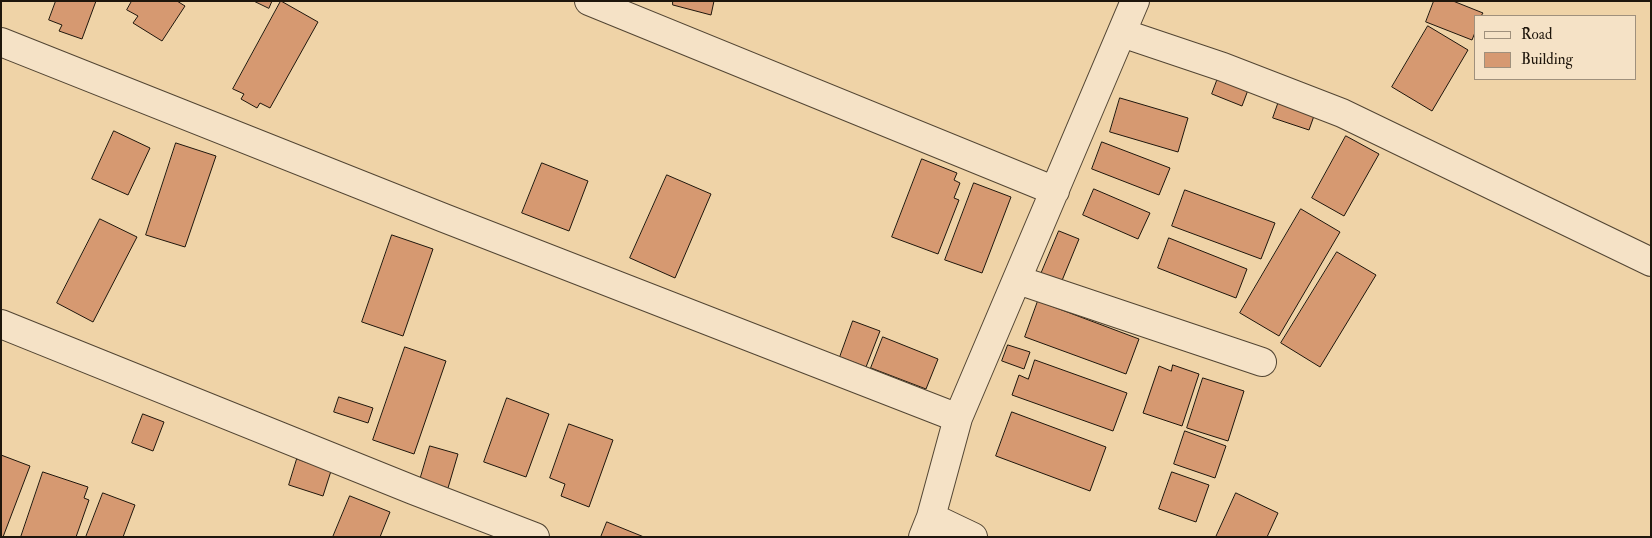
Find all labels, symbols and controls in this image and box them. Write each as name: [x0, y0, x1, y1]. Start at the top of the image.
legend: [1474, 15, 1637, 80]
text: Road: [1521, 25, 1552, 44]
text: Building: [1521, 50, 1573, 69]

